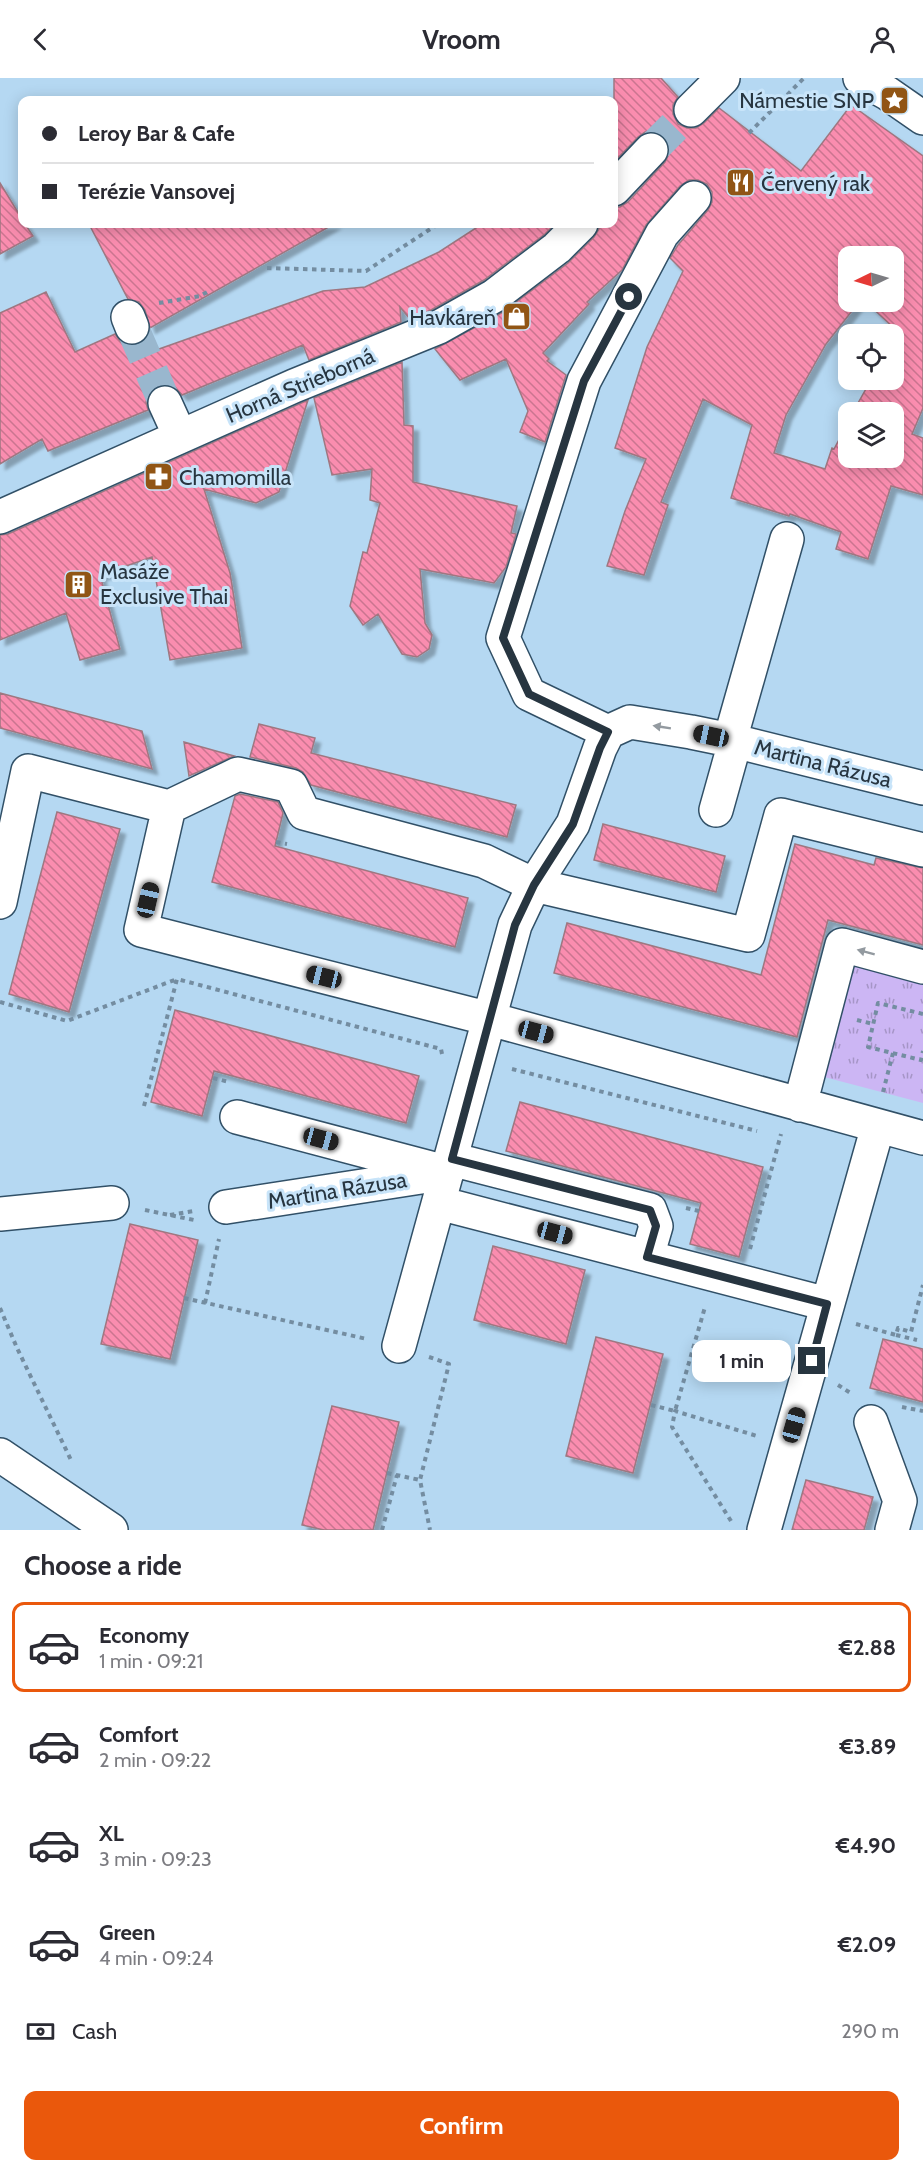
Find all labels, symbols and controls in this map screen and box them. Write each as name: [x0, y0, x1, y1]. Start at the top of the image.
icon: back: [24, 23, 57, 56]
text: Vroom: [422, 23, 501, 56]
icon: person: [866, 23, 899, 56]
place icon: Námestie SNP: [879, 84, 911, 116]
place label: Námestie SNP: [739, 87, 874, 114]
text: Leroy Bar & Cafe: [78, 120, 235, 147]
restaurant icon: Červený rak: [724, 167, 756, 199]
place label: Červený rak: [761, 170, 870, 197]
text: Terézie Vansovej: [78, 178, 235, 205]
north arrow: [838, 246, 904, 312]
map controls: [838, 246, 904, 468]
route start: [615, 283, 642, 310]
shop icon: Havkáreň: [501, 301, 533, 333]
place label: Havkáreň: [409, 304, 496, 331]
button: locate: [838, 324, 904, 390]
street label: Horná Strieborná: [222, 342, 379, 429]
button: layers: [838, 402, 904, 468]
pharmacy icon: Chamomilla: [142, 461, 174, 493]
place label: Chamomilla: [179, 464, 292, 491]
place label: Masáže Exclusive Thai: [100, 558, 228, 610]
building icon: Masáže Exclusive Thai: [63, 568, 95, 600]
one-way arrow: [652, 722, 671, 731]
car: [692, 723, 730, 749]
street label: Martina Rázusa: [751, 733, 895, 794]
car: [135, 880, 161, 920]
one-way arrow: [857, 947, 875, 956]
car: [304, 964, 344, 990]
car: [516, 1019, 556, 1045]
car: [301, 1126, 341, 1152]
street label: Martina Rázusa: [266, 1166, 409, 1215]
car: [535, 1220, 575, 1246]
callout: 1 min: [692, 1340, 791, 1382]
route end: [798, 1347, 825, 1374]
text: 1 min: [719, 1349, 764, 1373]
car: [780, 1405, 808, 1445]
text: Choose a ride: [24, 1549, 182, 1582]
icon: car: [27, 1620, 81, 1674]
text: Economy: [99, 1622, 189, 1649]
text: €2.88: [839, 1634, 896, 1661]
text: 1 min · 09:21: [99, 1649, 203, 1673]
icon: car: [27, 1719, 81, 1773]
text: Comfort: [99, 1721, 178, 1748]
text: €3.89: [840, 1733, 896, 1760]
text: 2 min · 09:22: [99, 1748, 211, 1772]
icon: car: [27, 1818, 81, 1872]
text: XL: [99, 1820, 124, 1847]
text: €4.90: [836, 1832, 896, 1859]
text: 3 min · 09:23: [99, 1847, 212, 1871]
icon: car: [27, 1917, 81, 1971]
text: Green: [99, 1919, 155, 1946]
text: €2.09: [838, 1931, 896, 1958]
text: 4 min · 09:24: [99, 1946, 213, 1970]
icon: cash: [24, 2015, 57, 2048]
text: Cash: [72, 2018, 117, 2045]
text: 290 m: [841, 2019, 899, 2043]
button: Confirm: [24, 2091, 899, 2160]

